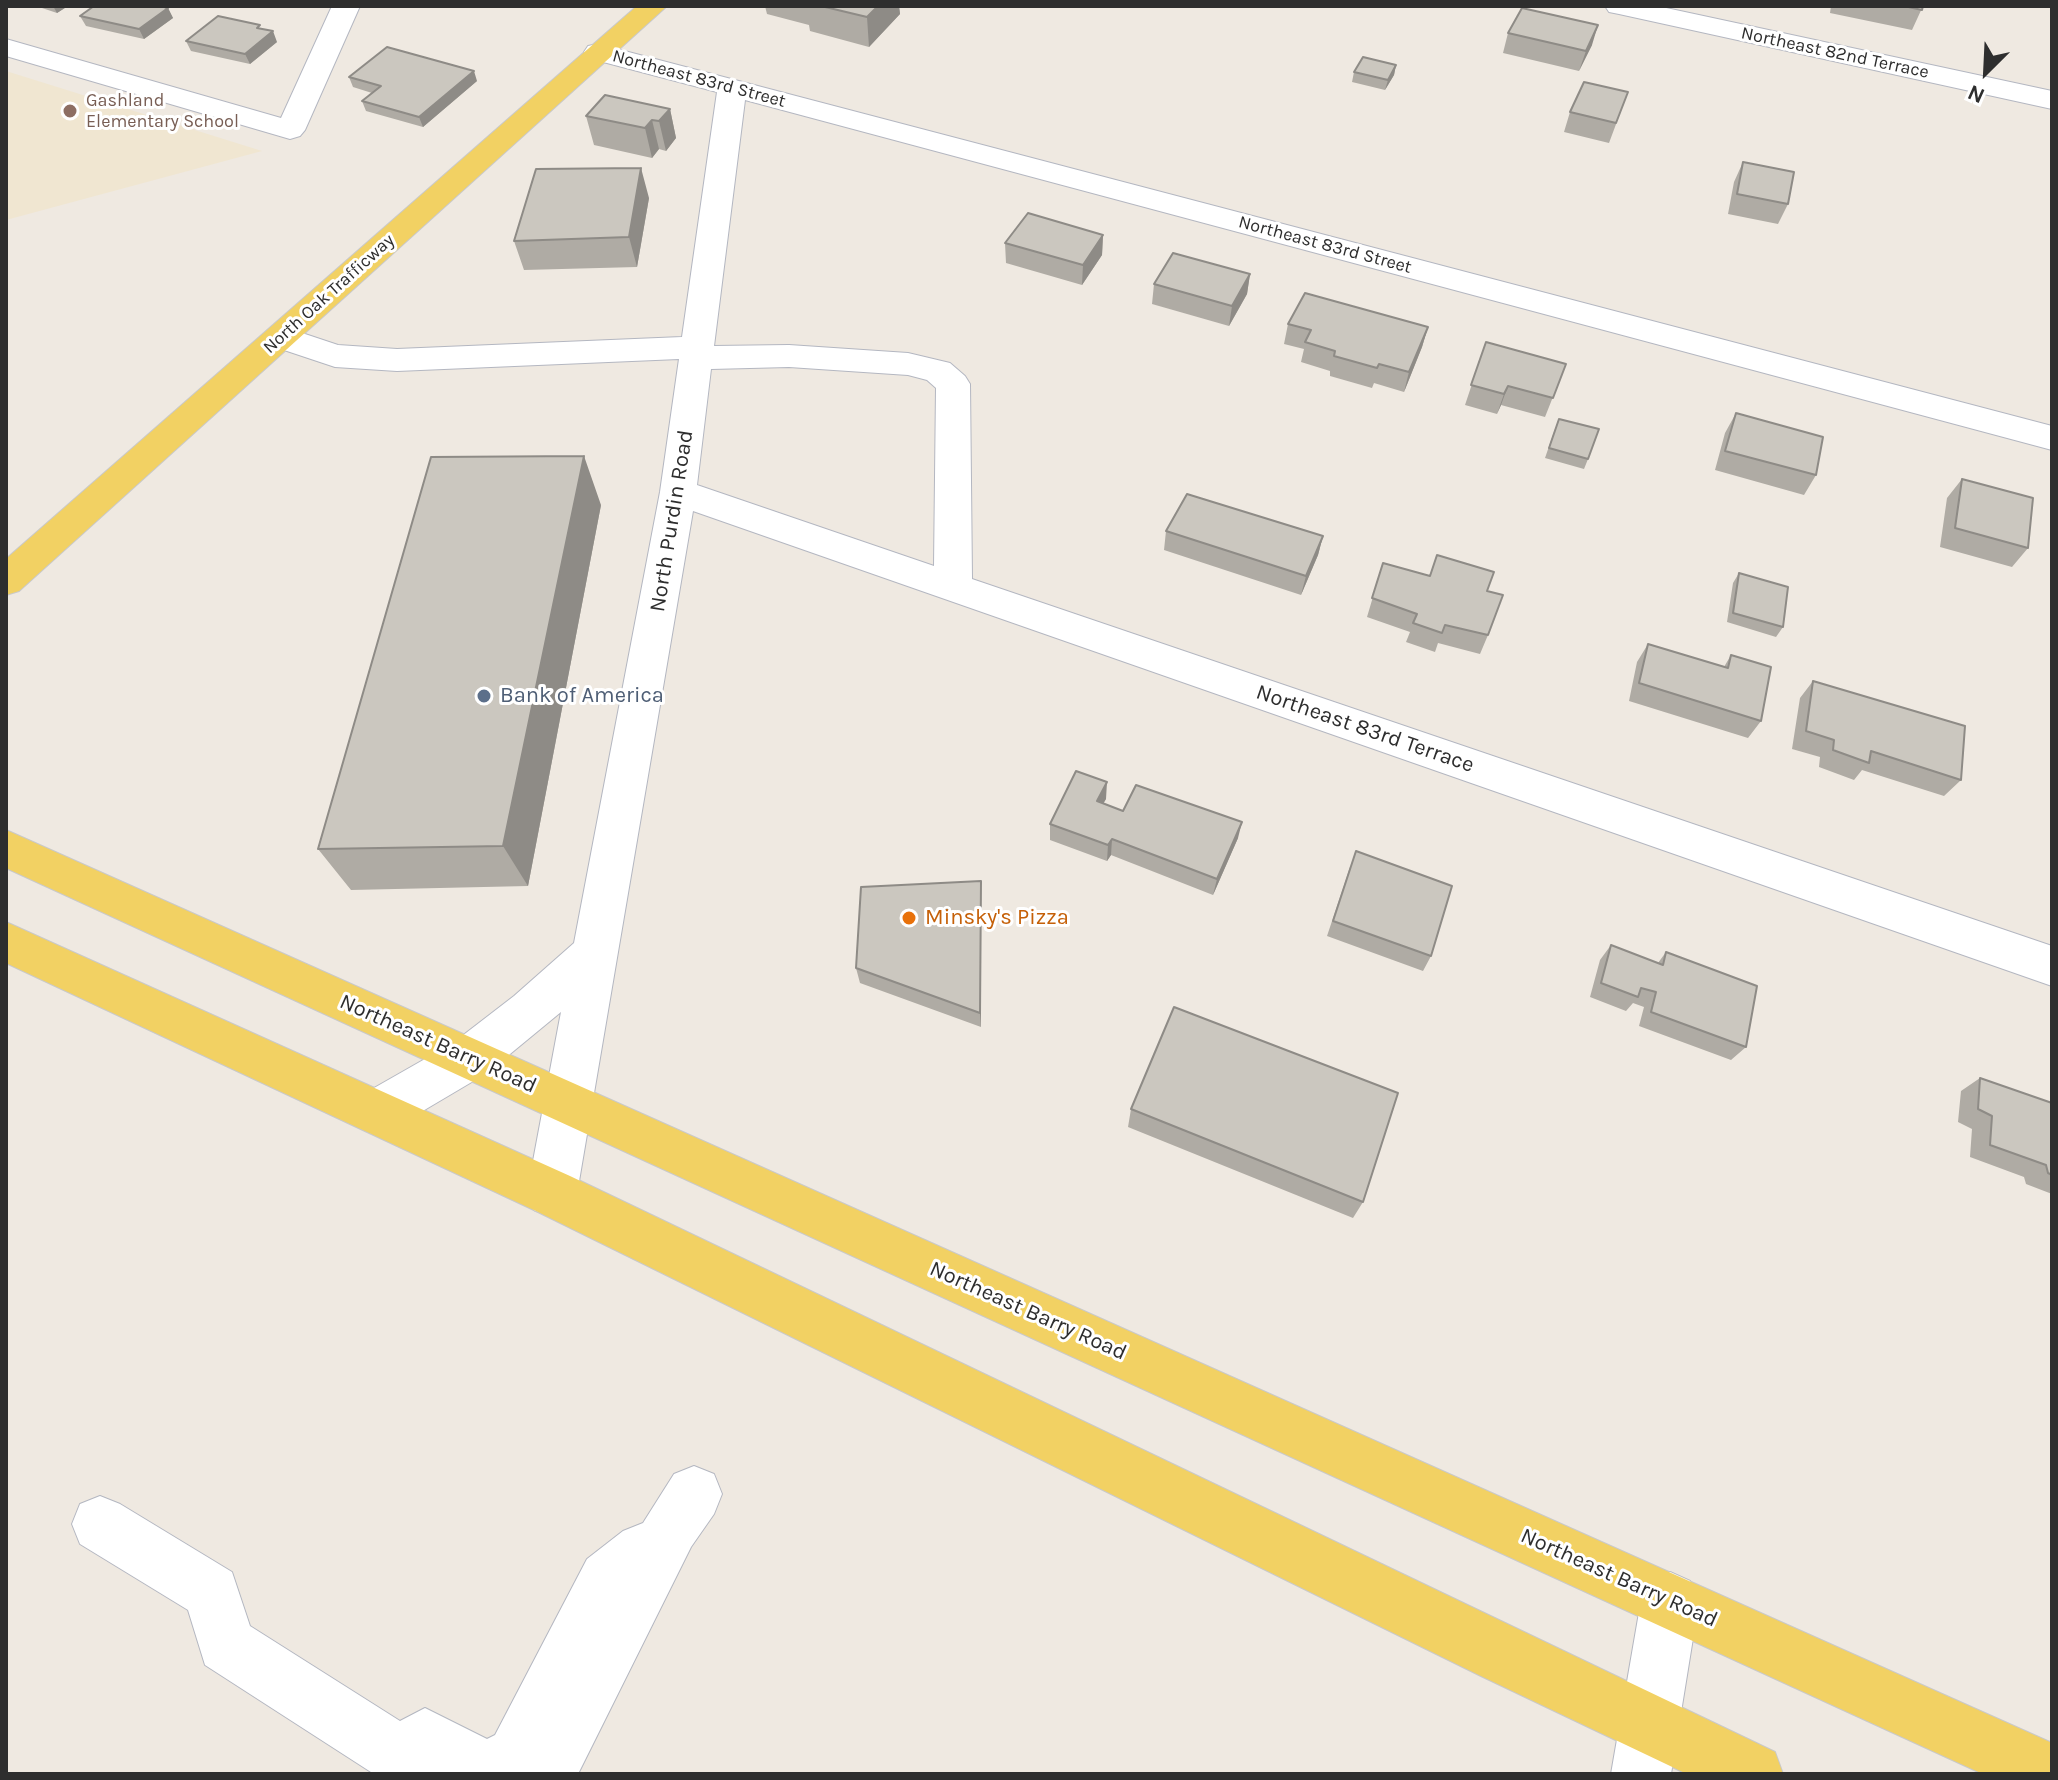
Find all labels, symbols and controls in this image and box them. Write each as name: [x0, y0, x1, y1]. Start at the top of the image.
street label: Northeast 82nd Terrace: [1739, 23, 1931, 83]
north arrow: [1946, 32, 2026, 112]
street label: Northeast 83rd Street: [610, 45, 788, 113]
text: N: [1964, 79, 1989, 109]
place label: Gashland Elementary School: [86, 90, 239, 132]
marker: Gashland Elementary School: [61, 102, 79, 120]
street label: Northeast 83rd Street: [1236, 211, 1414, 279]
street label: North Oak Trafficway: [259, 229, 399, 359]
street label: North Purdin Road: [645, 428, 699, 614]
street label: Northeast 83rd Terrace: [1252, 679, 1478, 779]
place label: Bank of America: [500, 683, 664, 709]
marker: Bank of America: [475, 687, 493, 705]
place label: Minsky's Pizza: [925, 905, 1069, 931]
marker: Minsky's Pizza: [900, 909, 918, 927]
street label: Northeast Barry Road: [335, 989, 541, 1099]
street label: Northeast Barry Road: [925, 1256, 1131, 1366]
street label: Northeast Barry Road: [1516, 1523, 1722, 1633]

